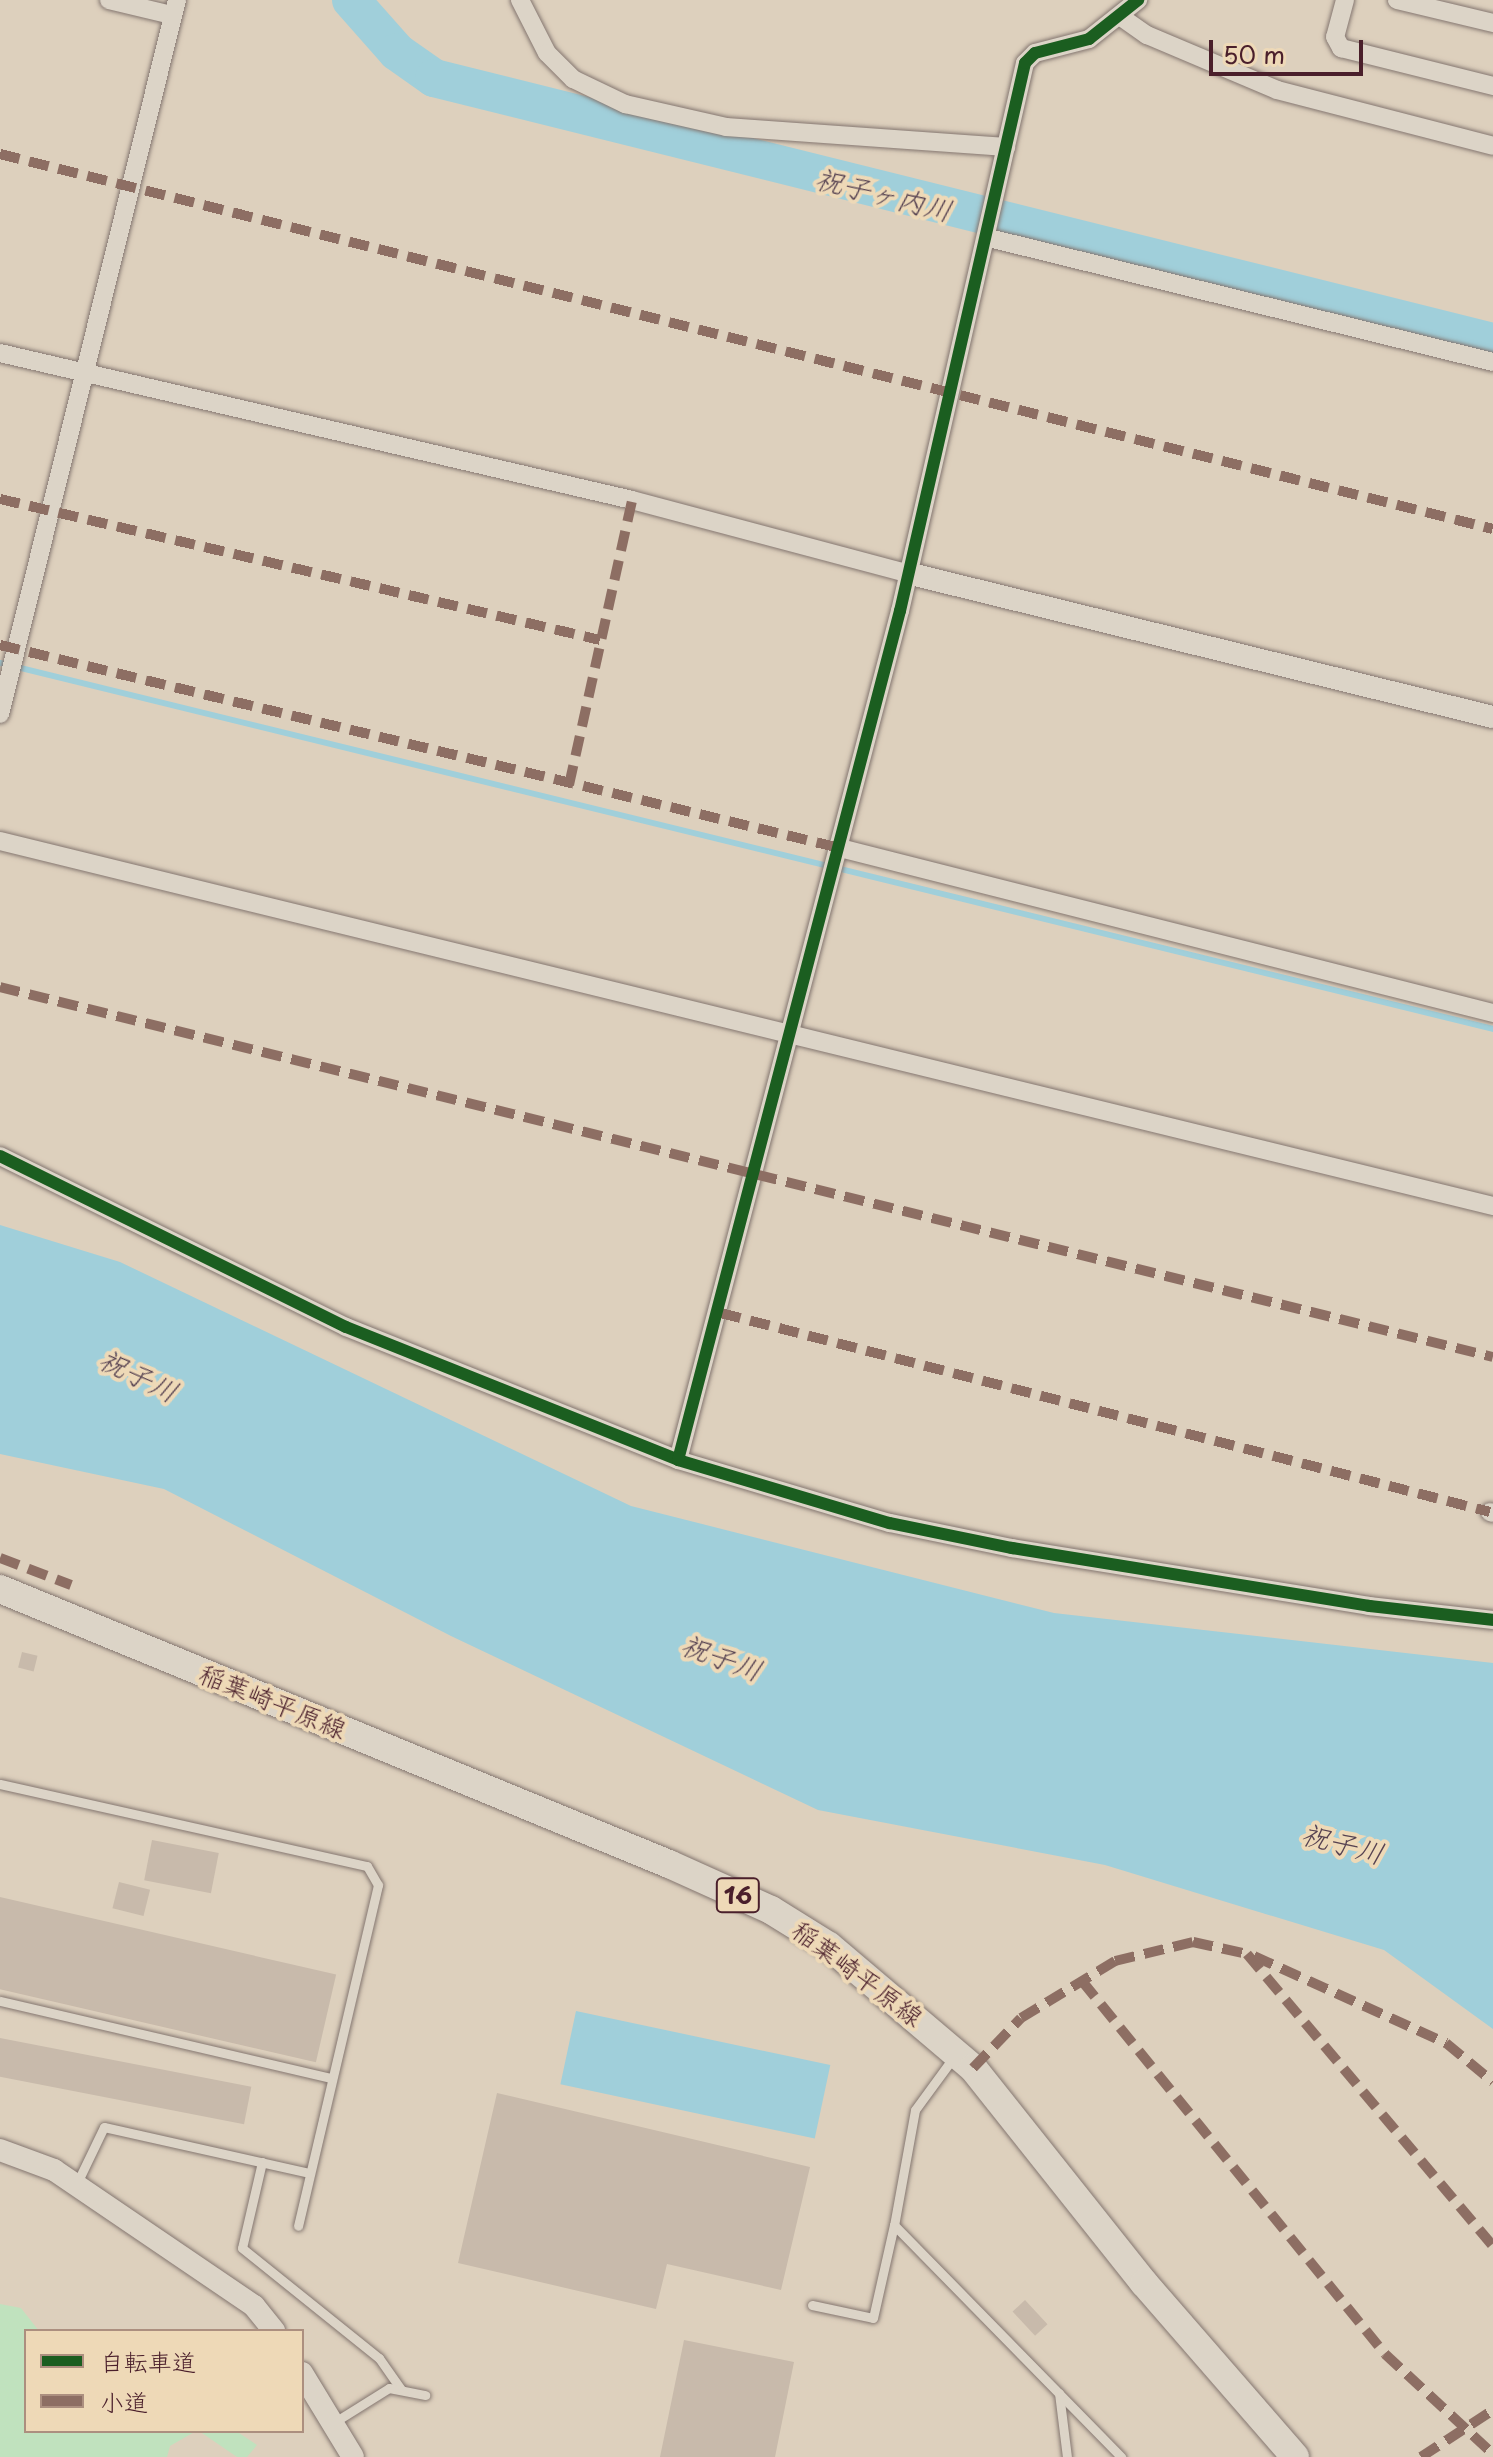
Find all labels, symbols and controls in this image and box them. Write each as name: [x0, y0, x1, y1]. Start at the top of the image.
scale bar: [1213, 24, 1367, 74]
text: 50 m: [1223, 36, 1285, 72]
water label: 祝子ヶ内川: [812, 161, 956, 227]
water label: 祝子川: [94, 1341, 184, 1409]
water label: 祝子川: [677, 1627, 767, 1687]
street label: 稲葉崎平原線: [195, 1657, 351, 1745]
water label: 祝子川: [1298, 1816, 1388, 1870]
road number: 16: [714, 1875, 762, 1915]
street label: 稲葉崎平原線: [786, 1914, 930, 2032]
legend: [24, 2329, 304, 2433]
text: 自転車道: [100, 2343, 196, 2379]
text: 小道: [100, 2383, 148, 2419]

